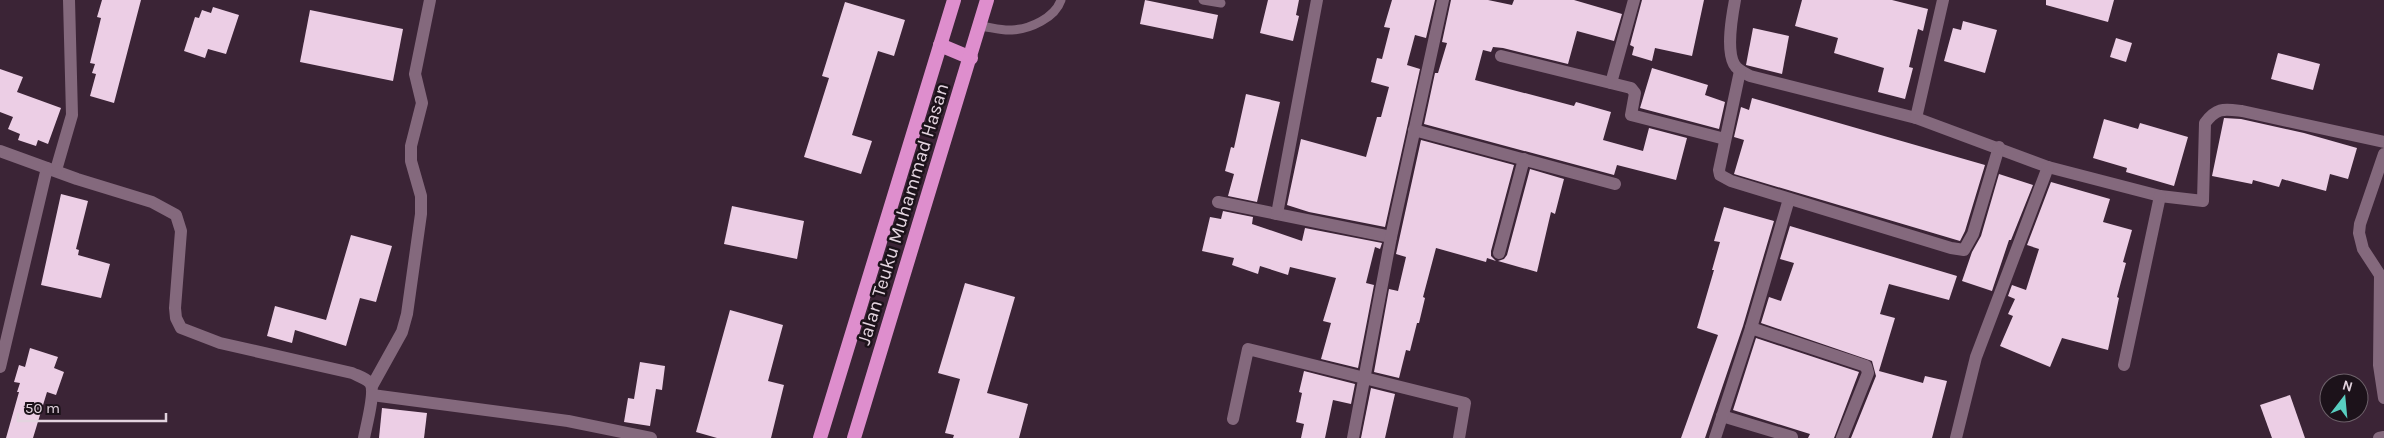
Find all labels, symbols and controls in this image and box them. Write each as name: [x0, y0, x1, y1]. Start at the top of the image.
street label: Jalan Teuku Muhammad Hasan: [853, 81, 953, 347]
north arrow: [2319, 373, 2369, 423]
text: N: [2340, 376, 2355, 396]
scale bar: [18, 390, 165, 422]
text: 50 m: [25, 399, 60, 417]

